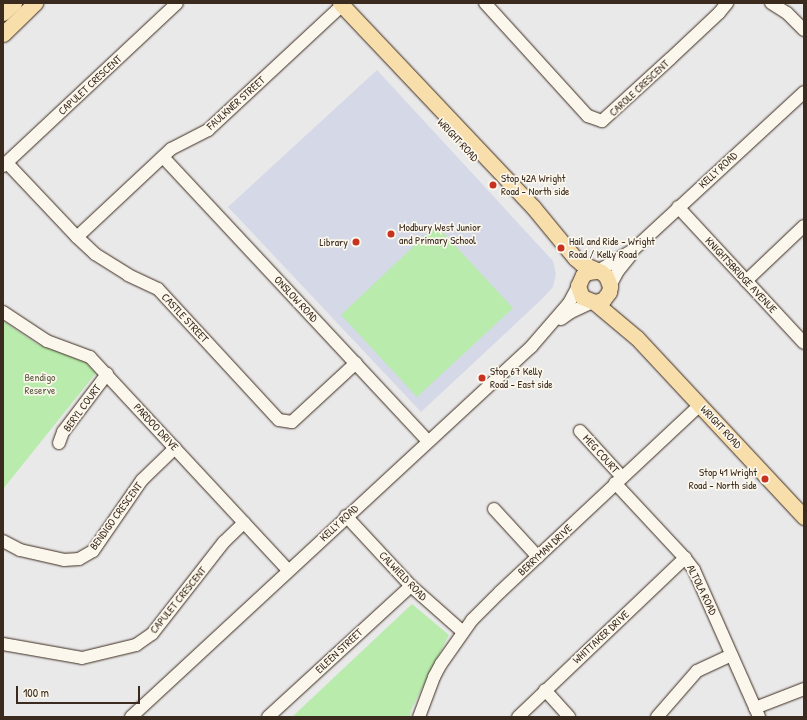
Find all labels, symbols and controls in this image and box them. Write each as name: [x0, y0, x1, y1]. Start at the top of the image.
street label: CAPULET CRESCENT: [55, 52, 125, 118]
street label: CAROLE CRESCENT: [606, 57, 672, 119]
street label: FAULKNER STREET: [204, 73, 268, 133]
street label: WRIGHT ROAD: [435, 116, 481, 164]
street label: KELLY ROAD: [696, 149, 740, 191]
place label: Stop 42A Wright Road - North side: [501, 172, 569, 198]
marker: Stop 42A Wright Road - North side: [488, 180, 498, 190]
place label: Modbury West Junior and Primary School: [399, 221, 481, 247]
marker: Modbury West Junior and Primary School: [386, 229, 396, 239]
street label: KNIGHTSBRIDGE AVENUE: [702, 234, 780, 316]
place label: Library: [319, 235, 348, 249]
place label: Hail and Ride - Wright Road / Kelly Road: [569, 235, 655, 261]
marker: Library: [351, 237, 361, 247]
marker: Hail and Ride - Wright Road / Kelly Road: [556, 243, 566, 253]
street label: ONSLOW ROAD: [271, 273, 321, 325]
street label: CASTLE STREET: [159, 290, 211, 346]
place label: Stop 67 Kelly Road - East side: [490, 365, 553, 391]
park label: Bendigo Reserve: [24, 371, 56, 397]
marker: Stop 67 Kelly Road - East side: [477, 373, 487, 383]
street label: BERYL COURT: [60, 382, 104, 434]
street label: PARDOO DRIVE: [131, 401, 181, 453]
street label: WRIGHT ROAD: [698, 403, 744, 451]
street label: MEG COURT: [580, 432, 622, 476]
place label: Stop 41 Wright Road - North side: [689, 466, 757, 492]
marker: Stop 41 Wright Road - North side: [760, 474, 770, 484]
street label: BENDIGO CRESCENT: [87, 479, 145, 553]
street label: KELLY ROAD: [317, 502, 361, 544]
street label: BERRYMAN DRIVE: [515, 521, 575, 579]
street label: CALWIELD ROAD: [376, 549, 430, 603]
street label: ALTOLA ROAD: [684, 563, 720, 617]
street label: CAPULET CRESCENT: [147, 564, 209, 636]
street label: WHITTAKER DRIVE: [570, 608, 632, 666]
street label: EILEEN STREET: [313, 626, 365, 676]
scale bar: [18, 678, 142, 704]
text: 100 m: [23, 684, 49, 701]

